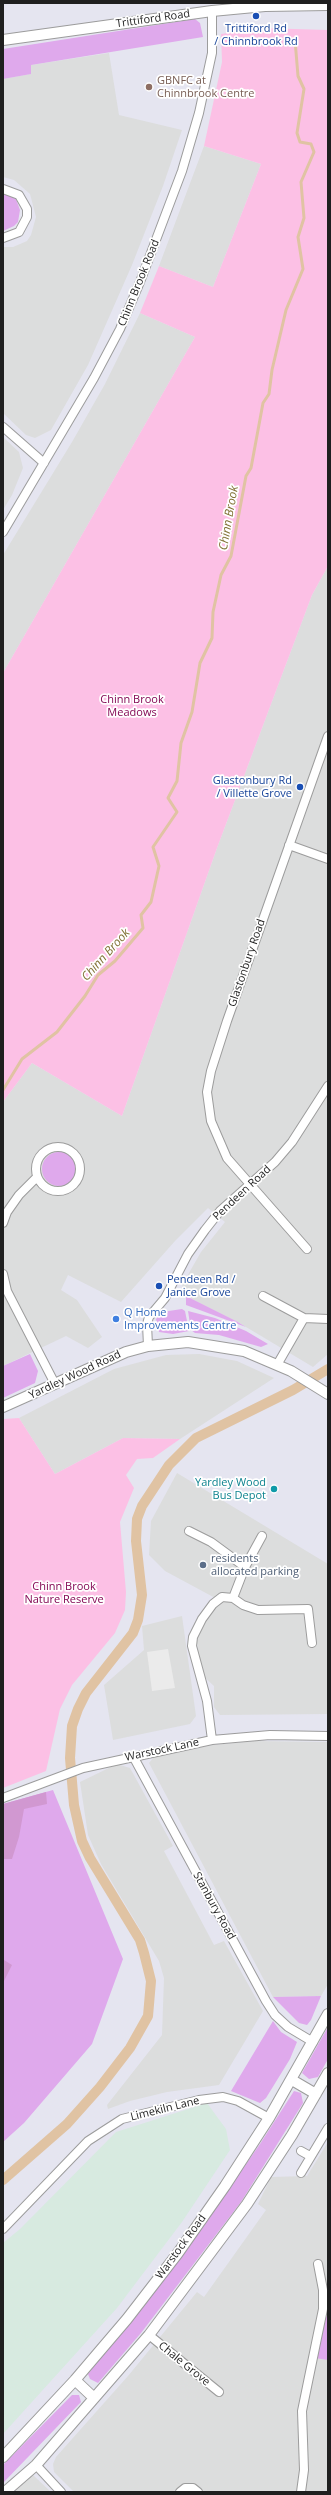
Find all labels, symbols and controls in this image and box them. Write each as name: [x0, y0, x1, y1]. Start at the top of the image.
street label: Trittiford Road: [115, 7, 191, 31]
marker: Trittiford Rd / Chinnbrook Rd: [251, 11, 261, 21]
place label: Trittiford Rd / Chinnbrook Rd: [214, 22, 298, 48]
place label: GBNFC at Chinnbrook Centre: [157, 74, 254, 100]
marker: GBNFC at Chinnbrook Centre: [144, 82, 154, 92]
street label: Chinn Brook Road: [116, 238, 162, 328]
water label: Chinn Brook: [216, 485, 242, 551]
park label: Chinn Brook Meadows: [100, 693, 164, 719]
place label: Glastonbury Rd / Villette Grove: [213, 774, 292, 800]
marker: Glastonbury Rd / Villette Grove: [295, 782, 305, 792]
street label: Glastonbury Road: [226, 917, 268, 1009]
water label: Chinn Brook: [79, 926, 133, 984]
street label: Pendeen Road: [210, 1163, 274, 1223]
place label: Pendeen Rd / Janice Grove: [167, 1273, 236, 1299]
marker: Pendeen Rd / Janice Grove: [154, 1281, 164, 1291]
place label: Q Home Improvements Centre: [124, 1306, 236, 1332]
marker: Q Home Improvements Centre: [111, 1314, 121, 1324]
street label: Yardley Wood Road: [27, 1348, 123, 1402]
place label: Yardley Wood Bus Depot: [195, 1476, 266, 1502]
marker: Yardley Wood Bus Depot: [269, 1484, 279, 1494]
place label: residents allocated parking: [211, 1552, 299, 1578]
marker: residents allocated parking: [198, 1560, 208, 1570]
park label: Chinn Brook Nature Reserve: [24, 1580, 104, 1606]
street label: Warstock Lane: [124, 1736, 200, 1764]
street label: Stanbury Road: [190, 1870, 238, 1942]
street label: Limekiln Lane: [129, 2094, 201, 2124]
street label: Warstock Road: [153, 2212, 209, 2282]
street label: Chale Grove: [156, 2339, 212, 2389]

